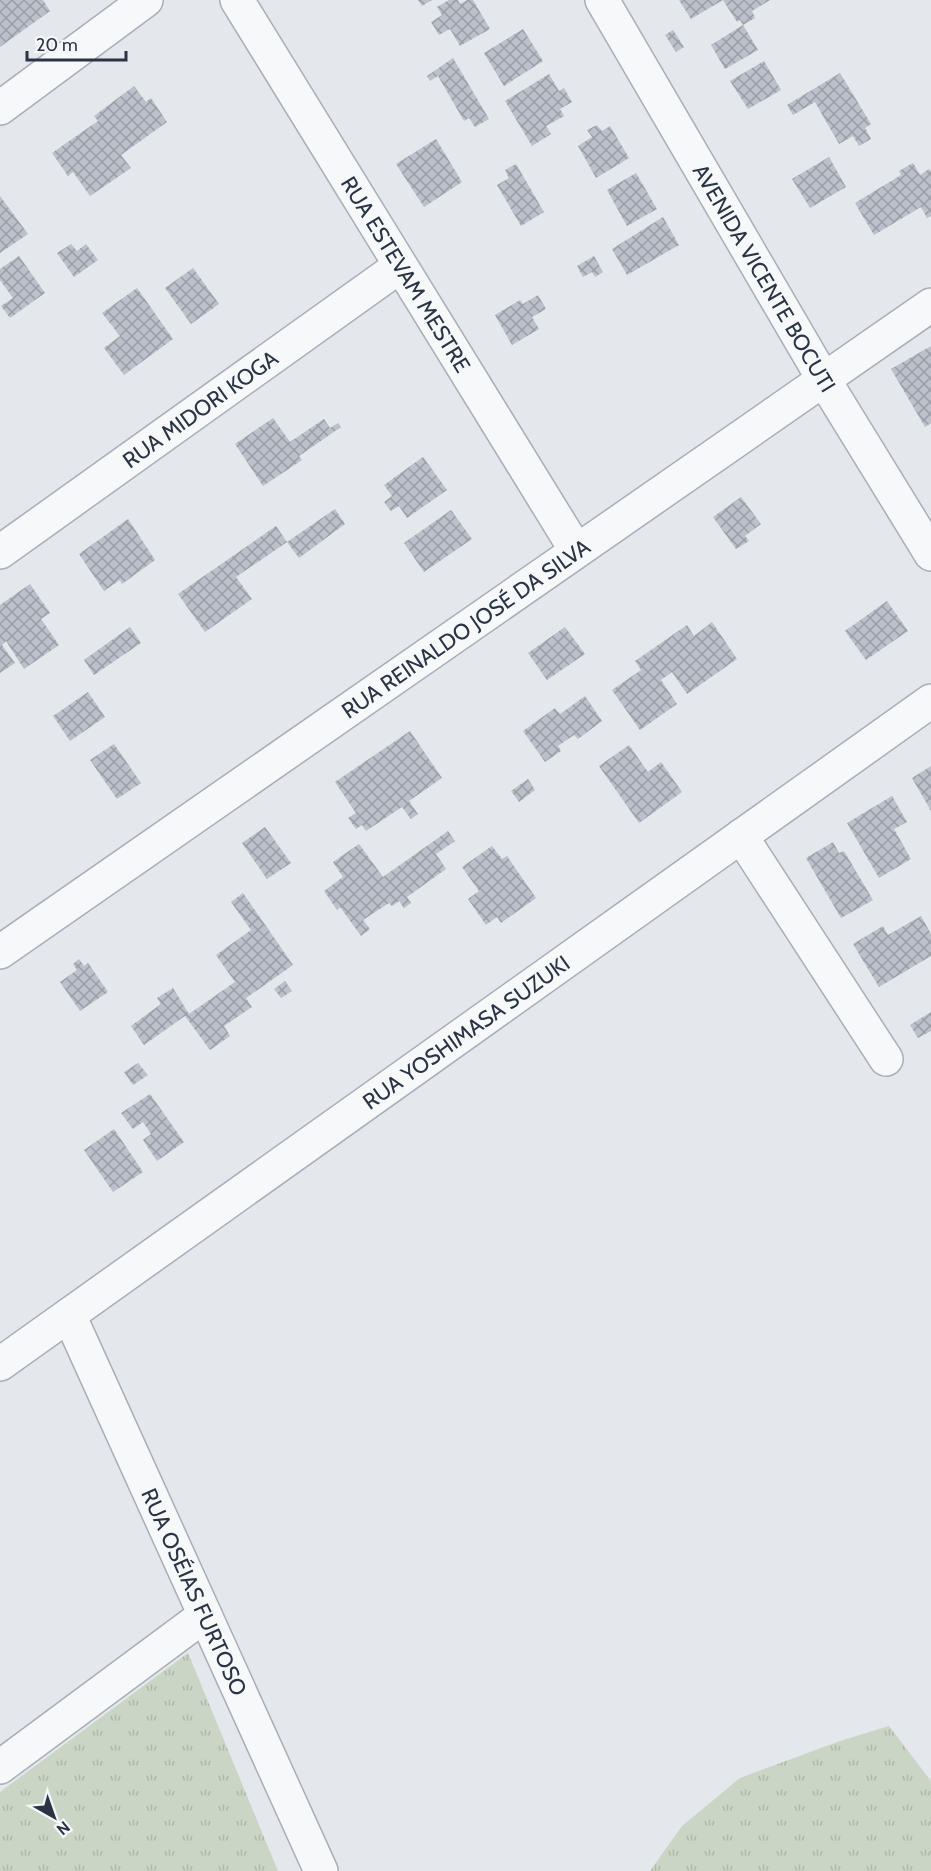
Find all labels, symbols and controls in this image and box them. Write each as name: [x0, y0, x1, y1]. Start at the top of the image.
scale bar: [27, 24, 126, 62]
text: 20 m: [36, 34, 78, 56]
street label: AVENIDA VICENTE BOCUTI: [687, 159, 842, 397]
street label: RUA ESTEVAM MESTRE: [335, 171, 477, 377]
street label: RUA MIDORI KOGA: [117, 344, 283, 474]
street label: RUA REINALDO JOSÉ DA SILVA: [336, 532, 595, 724]
street label: RUA YOSHIMASA SUZUKI: [357, 949, 575, 1115]
street label: RUA OSÉIAS FURTOSO: [136, 1484, 253, 1700]
north arrow: [24, 1787, 84, 1847]
text: N: [53, 1817, 74, 1839]

